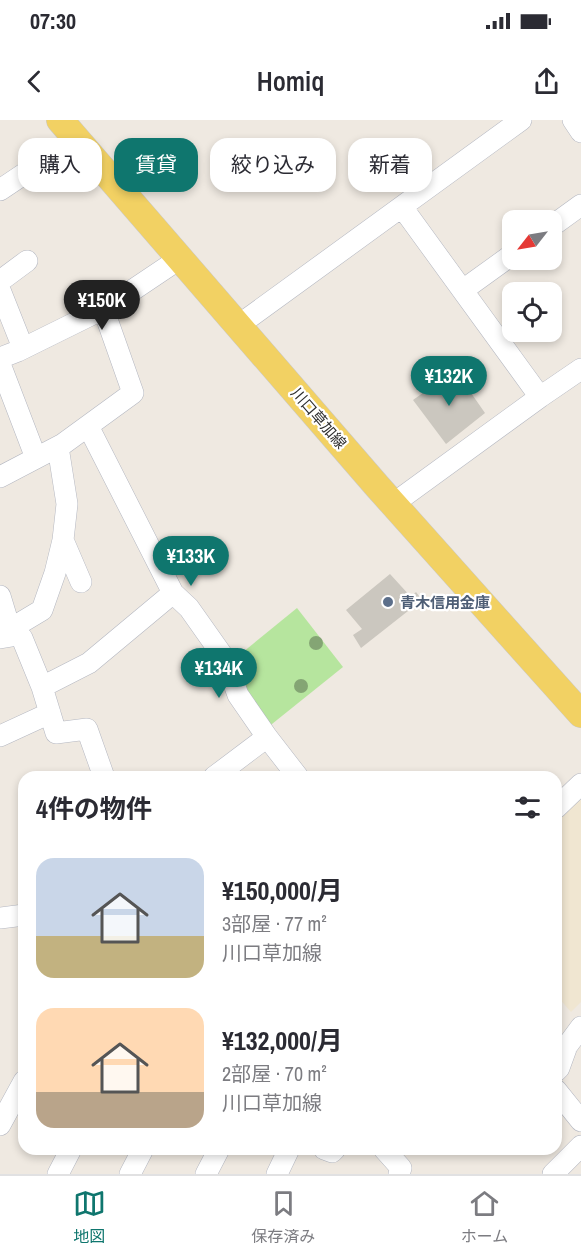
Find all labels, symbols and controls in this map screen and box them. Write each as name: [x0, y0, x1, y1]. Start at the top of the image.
text: 07:30: [30, 6, 76, 36]
text: Homiq: [257, 63, 324, 99]
icon: back: [18, 65, 51, 98]
icon: share: [530, 65, 563, 98]
chip: 購入: [18, 138, 102, 192]
chip: 賃貸: [114, 138, 198, 192]
chip: 絞り込み: [210, 138, 336, 192]
chip: 新着: [348, 138, 432, 192]
north arrow: [502, 210, 562, 270]
map controls: [502, 210, 562, 342]
pin: ¥150K: [60, 280, 144, 331]
button: locate: [502, 282, 562, 342]
text: ¥150K: [78, 286, 126, 313]
pin: ¥132K: [407, 356, 491, 407]
text: ¥132K: [425, 362, 473, 389]
street label: 川口草加線: [286, 383, 352, 453]
pin: ¥133K: [149, 536, 233, 587]
text: ¥133K: [167, 542, 215, 569]
place label: 青木信用金庫: [400, 592, 490, 613]
marker: 青木信用金庫: [381, 595, 395, 609]
pin: ¥134K: [177, 648, 261, 699]
text: ¥134K: [195, 654, 243, 681]
text: 4件の物件: [36, 791, 152, 826]
icon: filters: [511, 791, 544, 824]
text: ¥150,000/月: [222, 873, 343, 908]
icon: home: [84, 882, 156, 954]
text: 3部屋 · 77 m²: [222, 910, 327, 937]
text: 川口草加線: [222, 939, 322, 966]
text: ¥132,000/月: [222, 1023, 343, 1058]
icon: home: [84, 1032, 156, 1104]
text: 2部屋 · 70 m²: [222, 1060, 327, 1087]
text: 川口草加線: [222, 1089, 322, 1116]
tab: 地図: [73, 1187, 106, 1247]
tab: 保存済み: [251, 1187, 315, 1247]
tab: ホーム: [461, 1187, 508, 1247]

